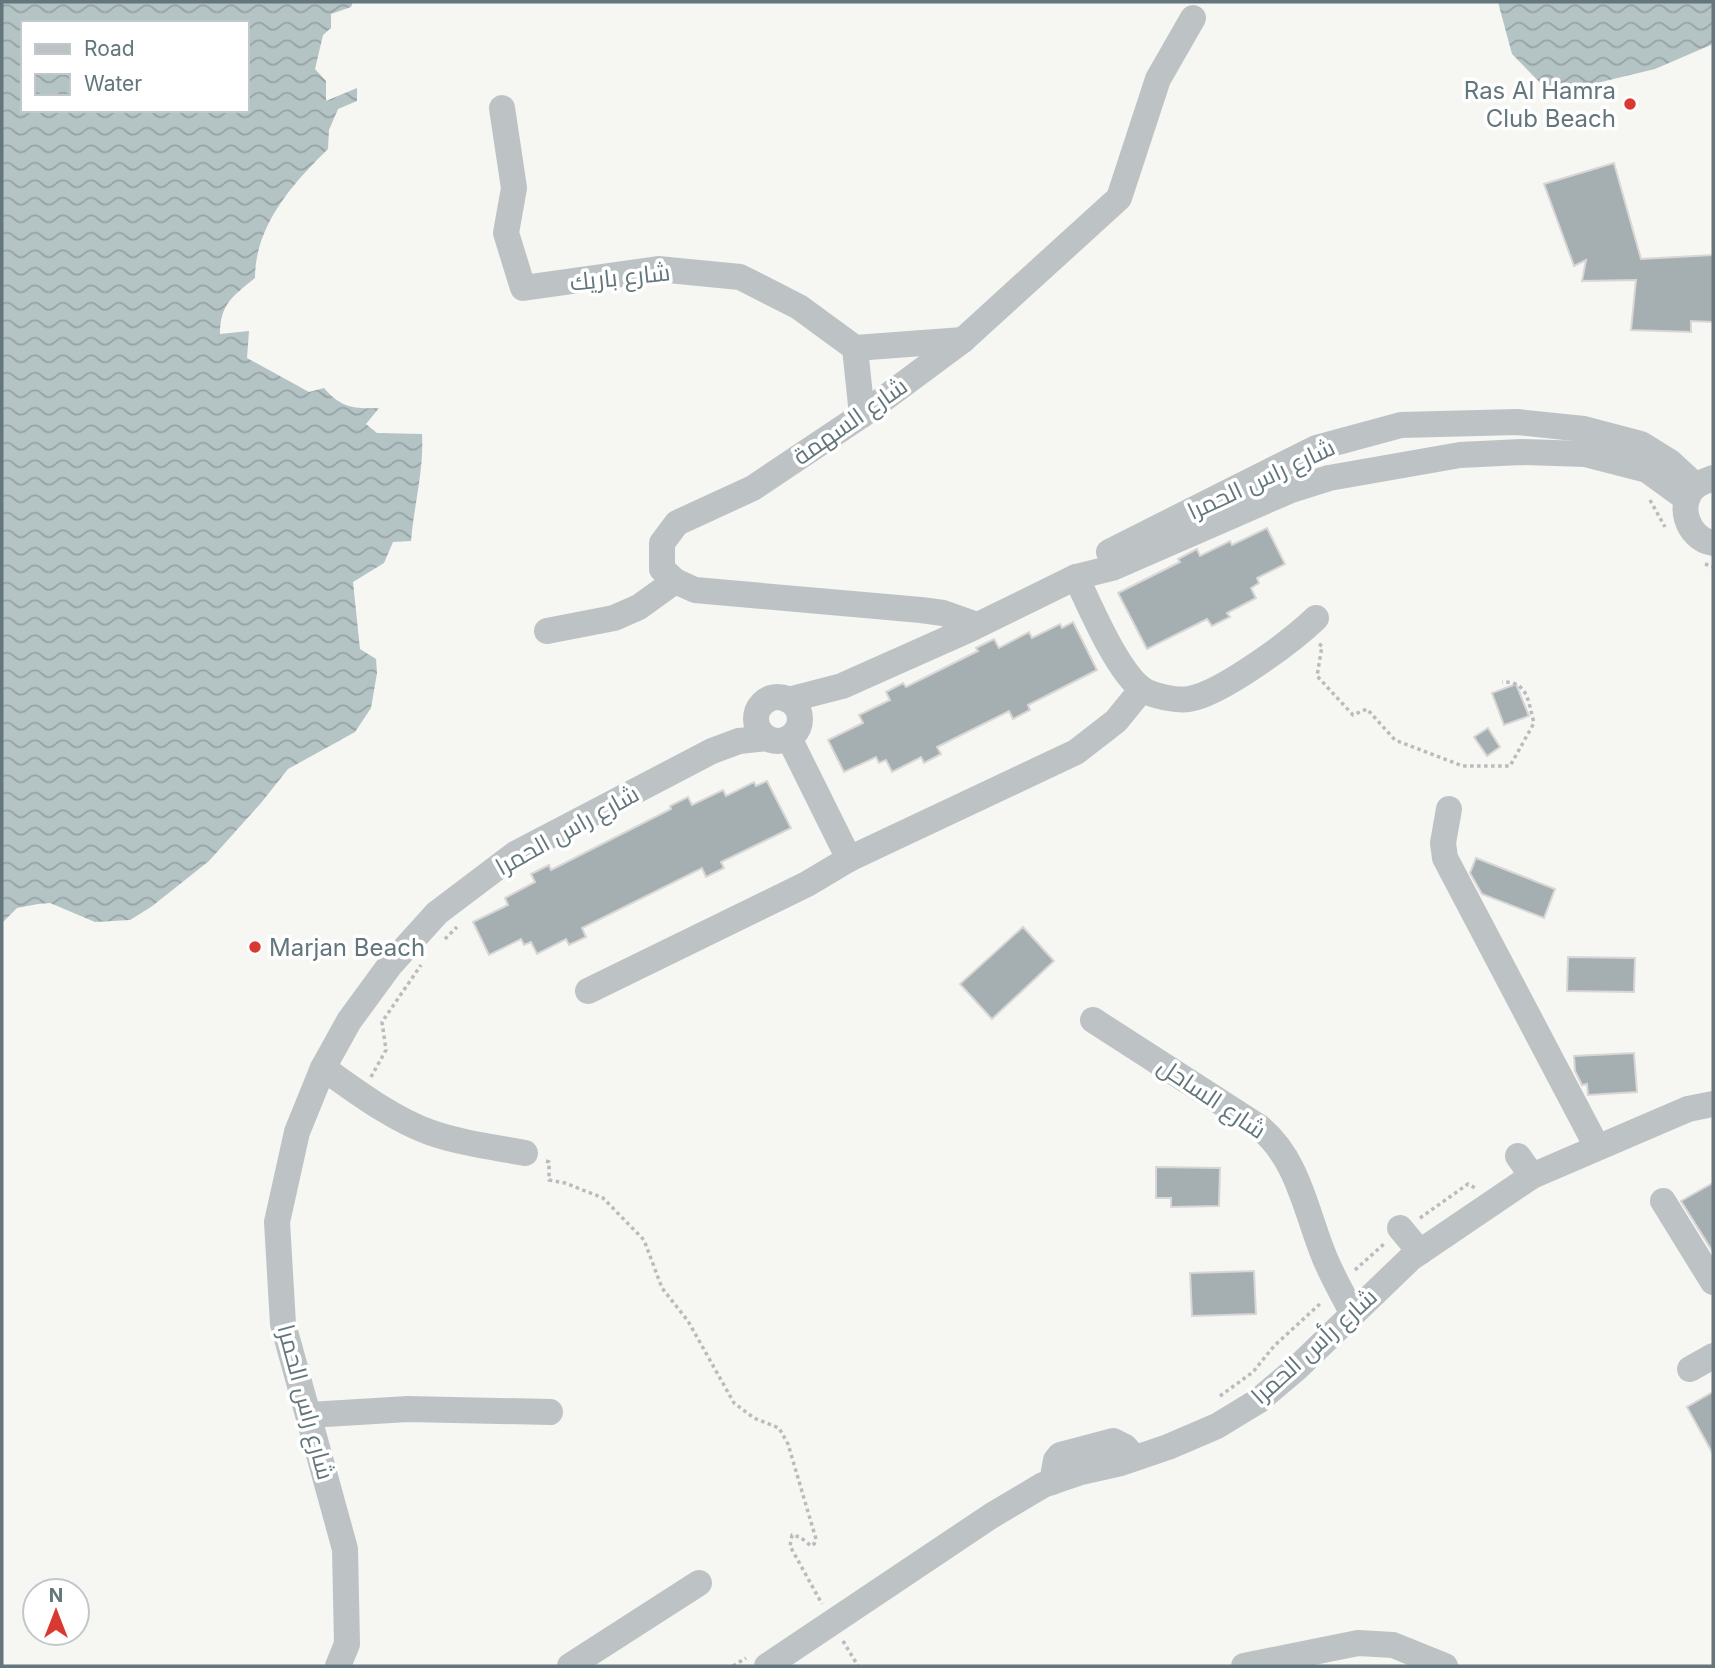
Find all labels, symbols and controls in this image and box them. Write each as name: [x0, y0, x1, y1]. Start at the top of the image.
legend: [21, 21, 248, 112]
text: Road: [84, 36, 135, 61]
text: Water: [84, 71, 142, 96]
place label: Ras Al Hamra Club Beach: [1464, 76, 1616, 133]
marker: Ras Al Hamra Club Beach: [1622, 96, 1638, 112]
street label: شارع باريك: [568, 257, 672, 299]
street label: شارع السهمة: [787, 371, 914, 473]
street label: شارع راس الحمرا: [1183, 432, 1340, 528]
street label: شارع راس الحمرا: [490, 779, 645, 883]
place label: Marjan Beach: [269, 933, 425, 962]
marker: Marjan Beach: [247, 939, 263, 955]
street label: شارع الساحل: [1151, 1051, 1272, 1146]
street label: شارع رأس الحمرا: [1244, 1281, 1384, 1412]
street label: شارع راس الحمرا: [269, 1321, 341, 1483]
north arrow: [21, 1577, 91, 1647]
text: N: [49, 1584, 63, 1607]

